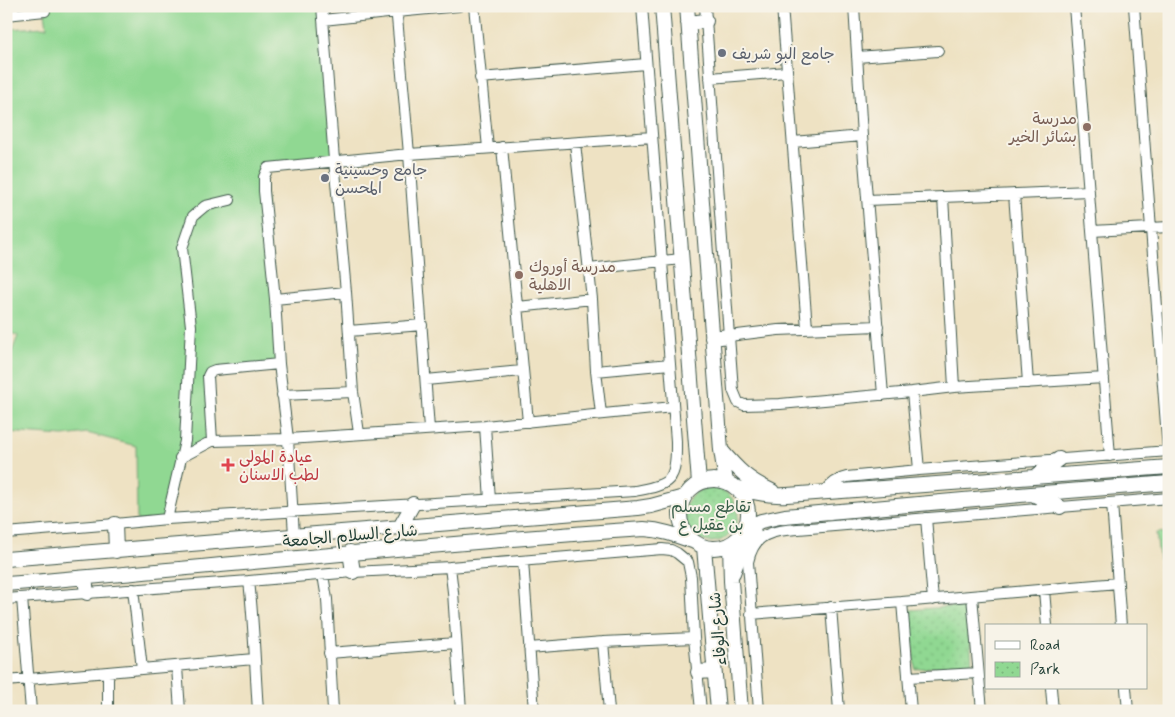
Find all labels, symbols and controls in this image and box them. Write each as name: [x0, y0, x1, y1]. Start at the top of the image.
place label: جامع البو شريف: [732, 44, 835, 65]
marker: جامع البو شريف: [716, 47, 728, 59]
place label: مدرسة بشائر الخير: [1007, 109, 1077, 148]
marker: مدرسة بشائر الخير: [1081, 121, 1093, 133]
place label: جامع وحسينية المحسن: [335, 160, 427, 199]
marker: جامع وحسينية المحسن: [319, 172, 331, 184]
place label: مدرسة أوروك الاهلية: [529, 257, 616, 296]
marker: مدرسة أوروك الاهلية: [513, 269, 525, 281]
place label: عيادة المولى لطب الاسنان: [239, 447, 319, 486]
marker: عيادة المولى لطب الاسنان: [221, 458, 235, 472]
park label: تقاطع مسلم بن عقيل ع: [671, 497, 751, 536]
street label: شارع السلام الجامعة: [282, 520, 419, 554]
street label: شارع الوفاء: [705, 591, 732, 667]
legend: [985, 624, 1148, 690]
text: Road: [1030, 636, 1060, 656]
text: Park: [1030, 660, 1060, 680]

